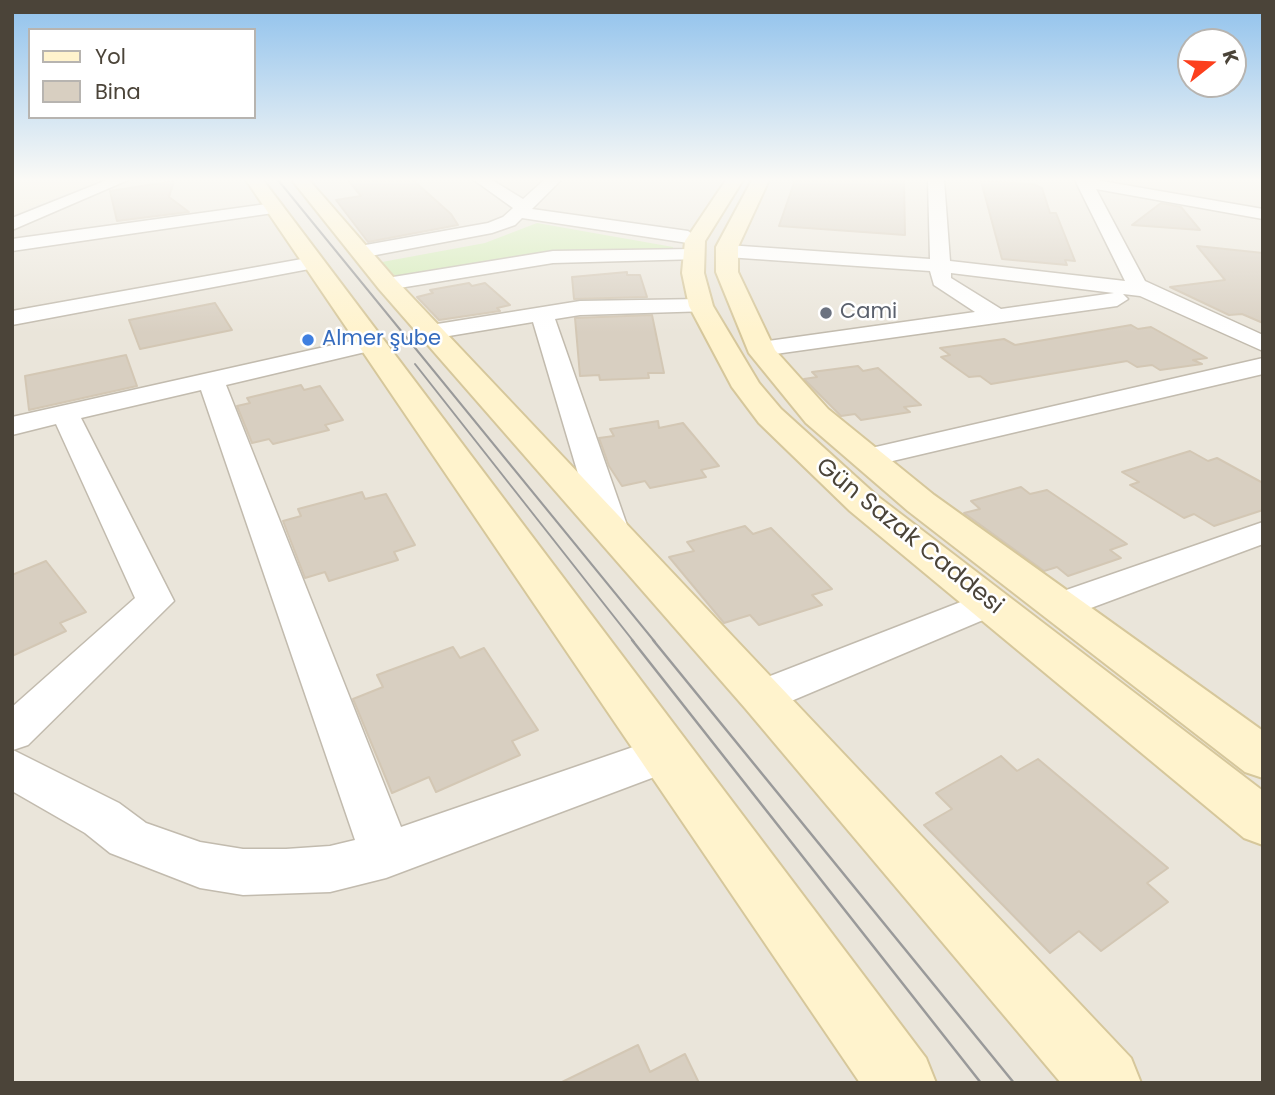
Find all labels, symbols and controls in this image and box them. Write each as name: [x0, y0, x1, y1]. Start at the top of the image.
legend: [28, 28, 256, 119]
north arrow: [1177, 28, 1247, 98]
text: Yol: [95, 42, 126, 71]
text: K: [1216, 47, 1245, 67]
text: Bina: [95, 77, 141, 106]
place label: Cami: [840, 300, 897, 326]
marker: Cami: [818, 305, 834, 321]
place label: Almer şube: [322, 327, 441, 353]
marker: Almer şube: [300, 332, 316, 348]
street label: Gün Sazak Caddesi: [810, 453, 1008, 621]

